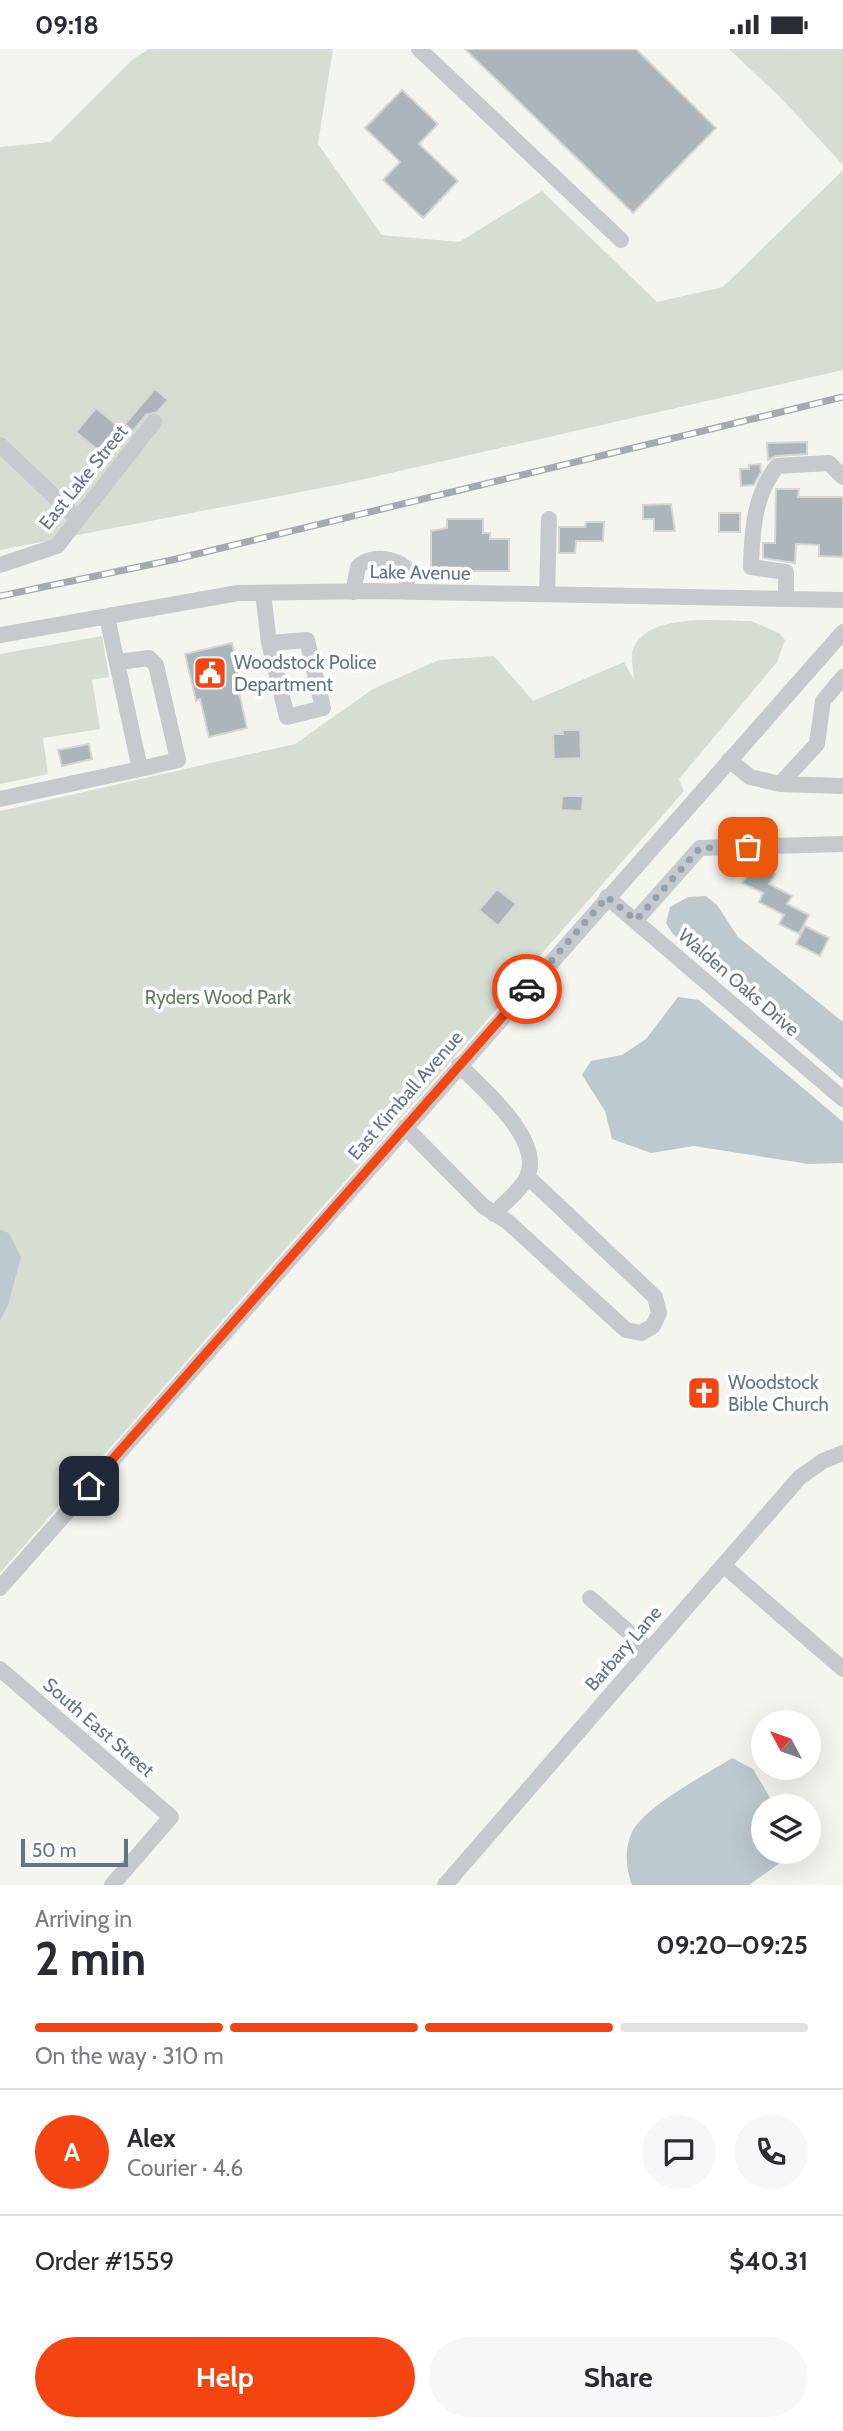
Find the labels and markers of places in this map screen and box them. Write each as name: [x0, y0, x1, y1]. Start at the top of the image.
place label: Woodstock Police Department: [234, 651, 377, 696]
public building icon: Woodstock Police Department: [191, 654, 229, 692]
pin: [718, 817, 778, 877]
place label: Woodstock Bible Church: [728, 1371, 829, 1416]
church icon: Woodstock Bible Church: [685, 1374, 723, 1412]
pin: [59, 1456, 119, 1516]

